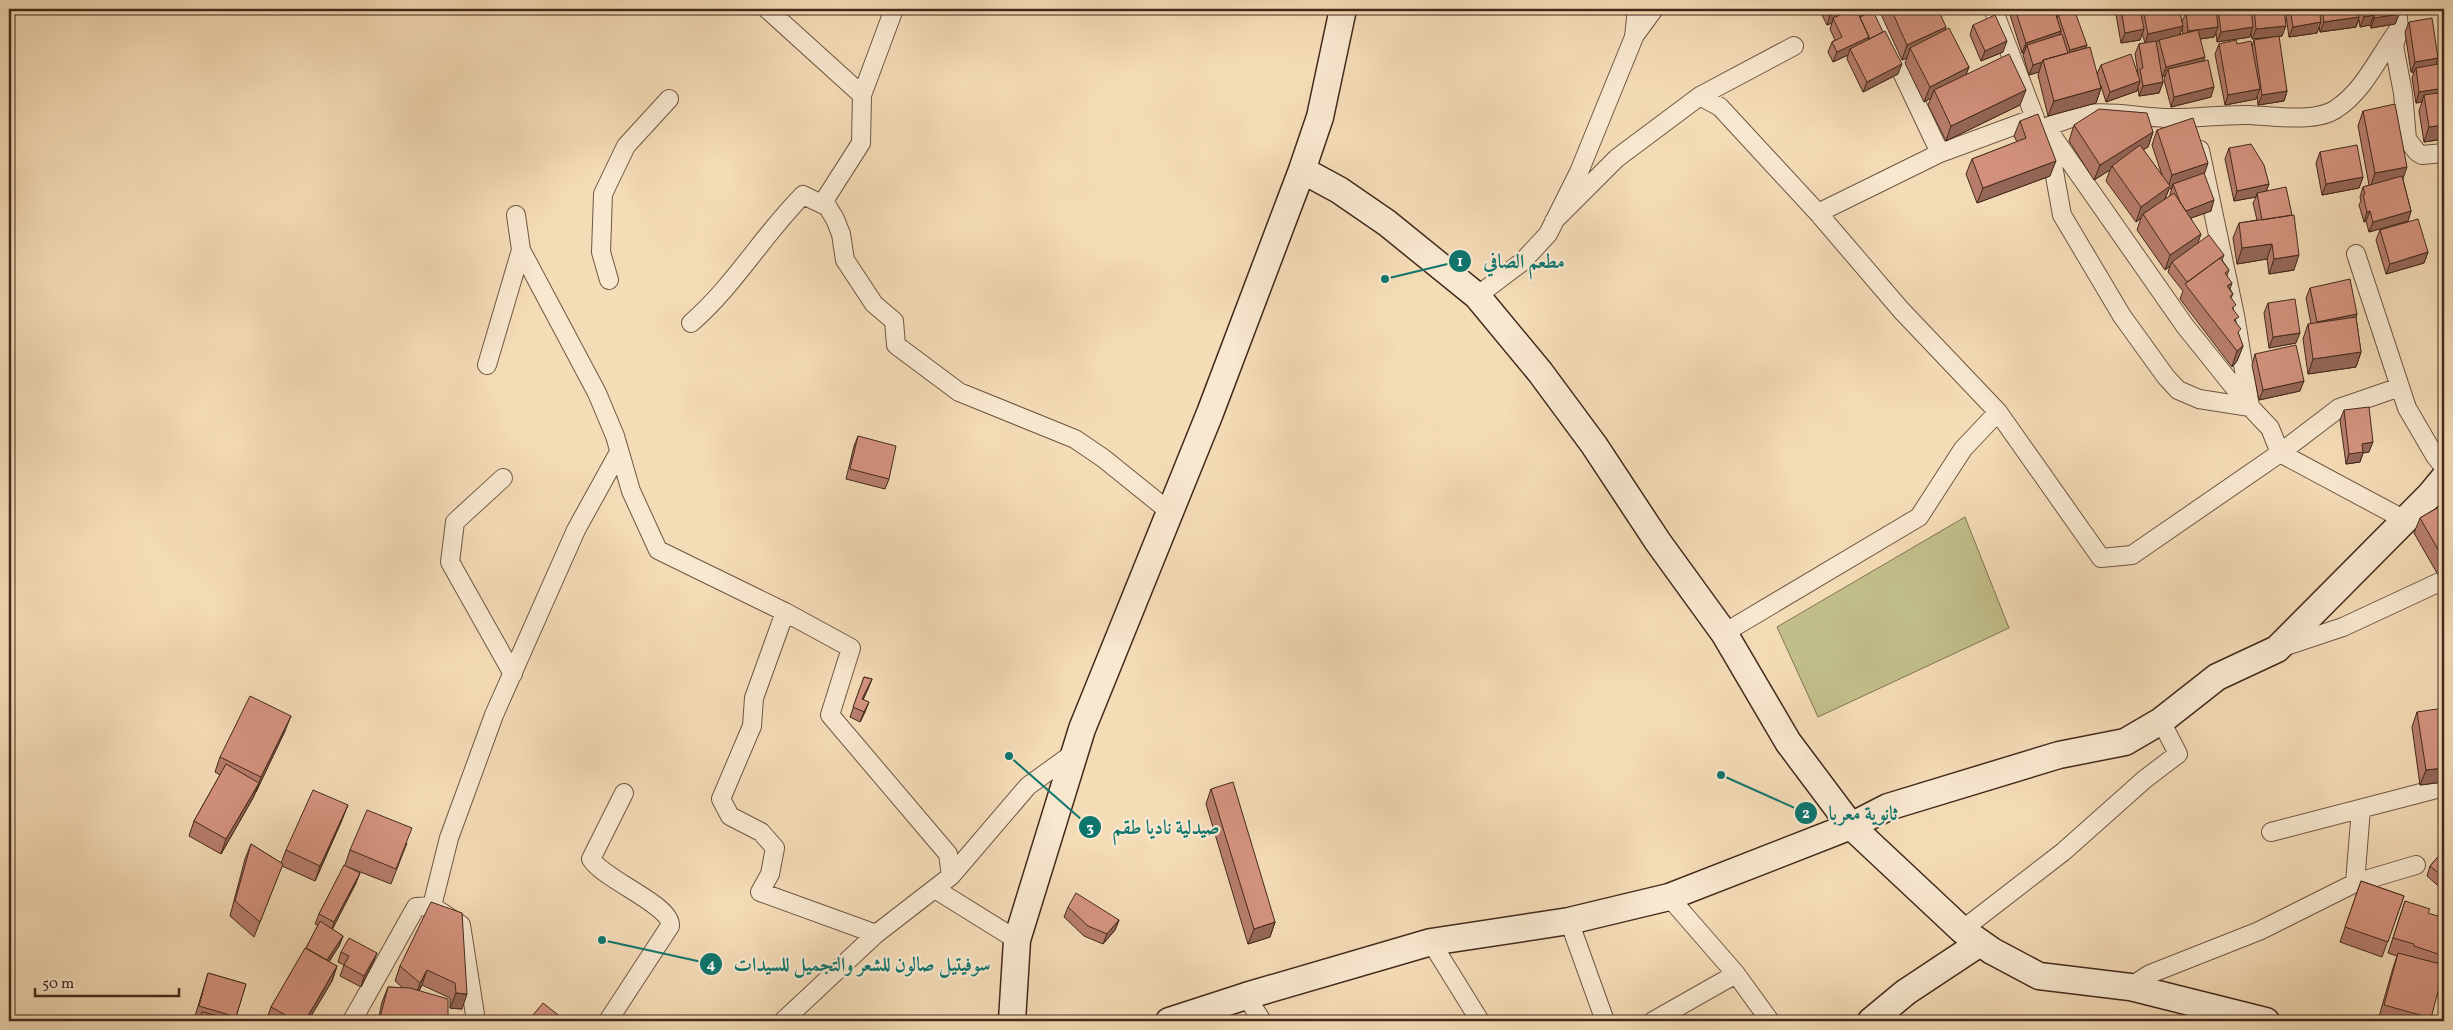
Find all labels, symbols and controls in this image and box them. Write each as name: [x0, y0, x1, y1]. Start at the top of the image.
callout: مطعم الصافي: [1448, 243, 1575, 278]
text: مطعم الصافي: [1482, 249, 1565, 280]
text: 1: [1457, 252, 1463, 273]
callout: ثانوية معربا: [1793, 795, 1907, 830]
text: ثانوية معربا: [1829, 801, 1899, 829]
text: 2: [1802, 804, 1810, 825]
callout: صيدلية ناديا طقم: [1077, 810, 1230, 845]
text: صيدلية ناديا طقم: [1112, 815, 1220, 846]
text: 3: [1086, 818, 1094, 839]
callout: سوفيتيل صالون للشعر والتجميل للسيدات: [698, 946, 1000, 981]
text: سوفيتيل صالون للشعر والتجميل للسيدات: [733, 952, 991, 980]
text: 4: [706, 955, 716, 976]
scale bar: [35, 965, 179, 997]
text: 50 m: [42, 974, 74, 995]

